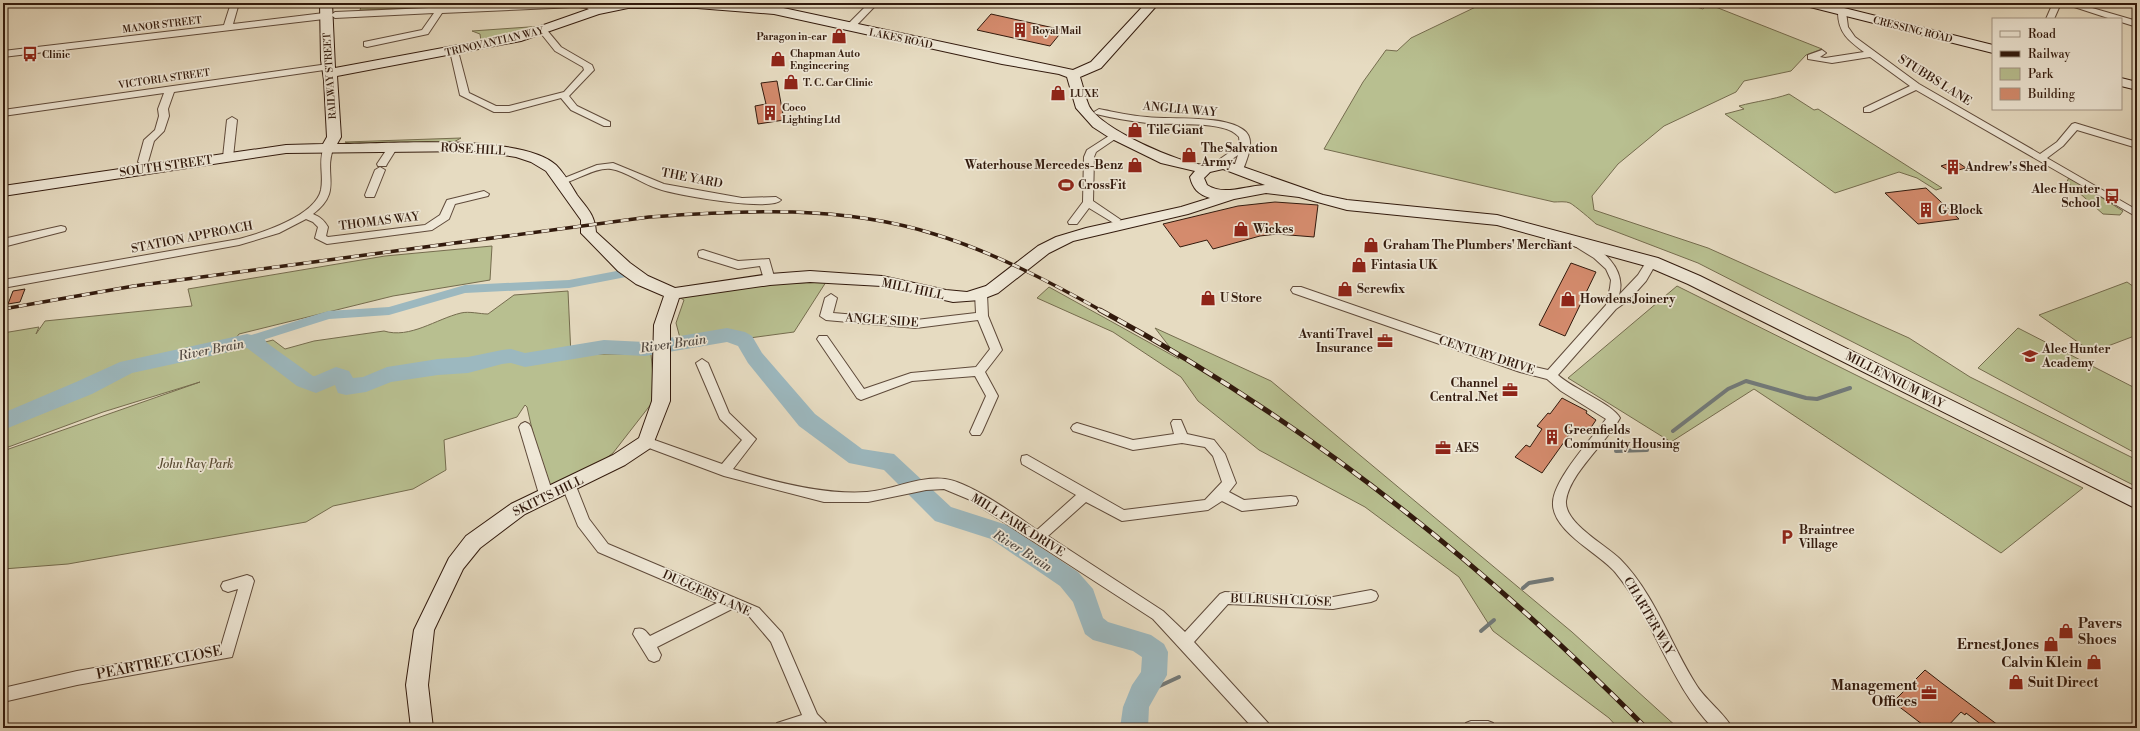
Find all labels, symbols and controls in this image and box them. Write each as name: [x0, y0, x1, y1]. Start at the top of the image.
street label: MANOR STREET: [122, 14, 203, 36]
street label: CRESSING ROAD: [1872, 14, 1954, 46]
legend: [1992, 18, 2122, 110]
building icon: Royal Mail: [1011, 21, 1029, 39]
street label: TRINOVANTIAN WAY: [444, 25, 545, 59]
place label: Royal Mail: [1032, 25, 1082, 37]
street label: LAKES ROAD: [868, 26, 934, 52]
shop icon: Paragon in-car: [830, 27, 848, 45]
text: Road: [2028, 27, 2056, 42]
place label: Paragon in-car: [756, 31, 827, 43]
street label: RAILWAY STREET: [321, 32, 339, 120]
bus stop icon: Clinic: [21, 45, 39, 63]
text: Railway: [2028, 47, 2070, 62]
place label: Chapman Auto Engineering: [790, 48, 860, 72]
place label: Clinic: [42, 49, 70, 61]
shop icon: Chapman Auto Engineering: [769, 50, 787, 68]
street label: STUBBS LANE: [1895, 52, 1974, 109]
street label: VICTORIA STREET: [116, 67, 211, 92]
text: Park: [2028, 67, 2054, 82]
shop icon: T. C. Car Clinic: [782, 73, 800, 91]
place label: T. C. Car Clinic: [803, 77, 873, 89]
shop icon: LUXE: [1049, 84, 1067, 102]
text: Building: [2027, 87, 2076, 102]
place label: LUXE: [1070, 88, 1099, 100]
street label: ANGLIA WAY: [1141, 99, 1219, 120]
place label: Coco Lighting Ltd: [782, 102, 841, 126]
building icon: Coco Lighting Ltd: [761, 104, 779, 122]
shop icon: Tile Giant: [1126, 121, 1144, 139]
place label: Tile Giant: [1147, 123, 1204, 138]
street label: ROSE HILL: [440, 140, 506, 159]
place label: The Salvation Army: [1200, 141, 1278, 170]
shop icon: The Salvation Army: [1180, 146, 1198, 164]
street label: SOUTH STREET: [118, 152, 214, 180]
shop icon: Waterhouse Mercedes-Benz: [1126, 156, 1144, 174]
place label: Waterhouse Mercedes-Benz: [964, 158, 1123, 173]
building icon: Andrew's Shed: [1944, 158, 1962, 176]
place label: Andrew's Shed: [1964, 160, 2048, 175]
street label: THE YARD: [660, 165, 724, 192]
sports icon: CrossFit: [1057, 176, 1075, 194]
place label: CrossFit: [1078, 178, 1127, 193]
place label: Alec Hunter School: [2030, 182, 2100, 211]
bus stop icon: Alec Hunter School: [2103, 187, 2121, 205]
building icon: G Block: [1917, 201, 1935, 219]
place label: G Block: [1938, 203, 1984, 218]
street label: THOMAS WAY: [338, 209, 421, 234]
street label: STATION APPROACH: [130, 218, 255, 257]
shop icon: Wickes: [1232, 220, 1250, 238]
place label: Wickes: [1252, 222, 1294, 237]
shop icon: Graham The Plumbers' Merchant: [1362, 236, 1380, 254]
place label: Graham The Plumbers' Merchant: [1383, 238, 1573, 253]
shop icon: Fintasia UK: [1350, 256, 1368, 274]
place label: Fintasia UK: [1371, 258, 1438, 273]
street label: MILL HILL: [880, 276, 946, 303]
shop icon: Screwfix: [1336, 280, 1354, 298]
place label: Screwfix: [1357, 282, 1405, 297]
shop icon: U Store: [1199, 289, 1217, 307]
shop icon: Howdens Joinery: [1559, 290, 1577, 308]
place label: U Store: [1220, 291, 1263, 306]
place label: Howdens Joinery: [1580, 292, 1676, 307]
street label: ANGLE SIDE: [844, 310, 919, 331]
place label: Avanti Travel Insurance: [1297, 327, 1374, 356]
water label: River Brain: [638, 331, 708, 357]
office icon: Avanti Travel Insurance: [1376, 332, 1394, 350]
street label: CENTURY DRIVE: [1437, 333, 1537, 378]
water label: River Brain: [176, 336, 246, 364]
place label: Alec Hunter Academy: [2041, 342, 2111, 371]
school or university icon: Alec Hunter Academy: [2021, 347, 2039, 365]
street label: MILLENNIUM WAY: [1843, 349, 1948, 412]
place label: Channel Central .Net: [1430, 376, 1499, 405]
office icon: Channel Central .Net: [1501, 381, 1519, 399]
place label: Greenfields Community Housing: [1564, 423, 1681, 452]
building icon: Greenfields Community Housing: [1543, 428, 1561, 446]
office icon: AES: [1434, 439, 1452, 457]
place label: AES: [1454, 441, 1479, 456]
park label: John Ray Park: [157, 457, 233, 472]
street label: SKITTS HILL: [511, 473, 586, 520]
street label: MILL PARK DRIVE: [968, 491, 1067, 560]
place label: Braintree Village: [1798, 523, 1855, 552]
water label: River Brain: [989, 526, 1055, 576]
parking icon: Braintree Village: [1778, 528, 1796, 546]
street label: DUGGERS LANE: [660, 567, 753, 620]
street label: CHARTER WAY: [1620, 575, 1678, 659]
street label: BULRUSH CLOSE: [1229, 591, 1332, 610]
place label: Pavers Shoes: [2078, 615, 2122, 649]
shop icon: Pavers Shoes: [2057, 622, 2075, 640]
shop icon: Ernest Jones: [2042, 635, 2060, 653]
place label: Ernest Jones: [1957, 636, 2039, 654]
street label: PEARTREE CLOSE: [95, 642, 224, 684]
shop icon: Calvin Klein: [2085, 653, 2103, 671]
place label: Calvin Klein: [2001, 654, 2082, 672]
shop icon: Suit Direct: [2007, 673, 2025, 691]
place label: Suit Direct: [2028, 674, 2100, 692]
place label: Management Offices: [1831, 677, 1918, 711]
office icon: Management Offices: [1920, 684, 1938, 702]

